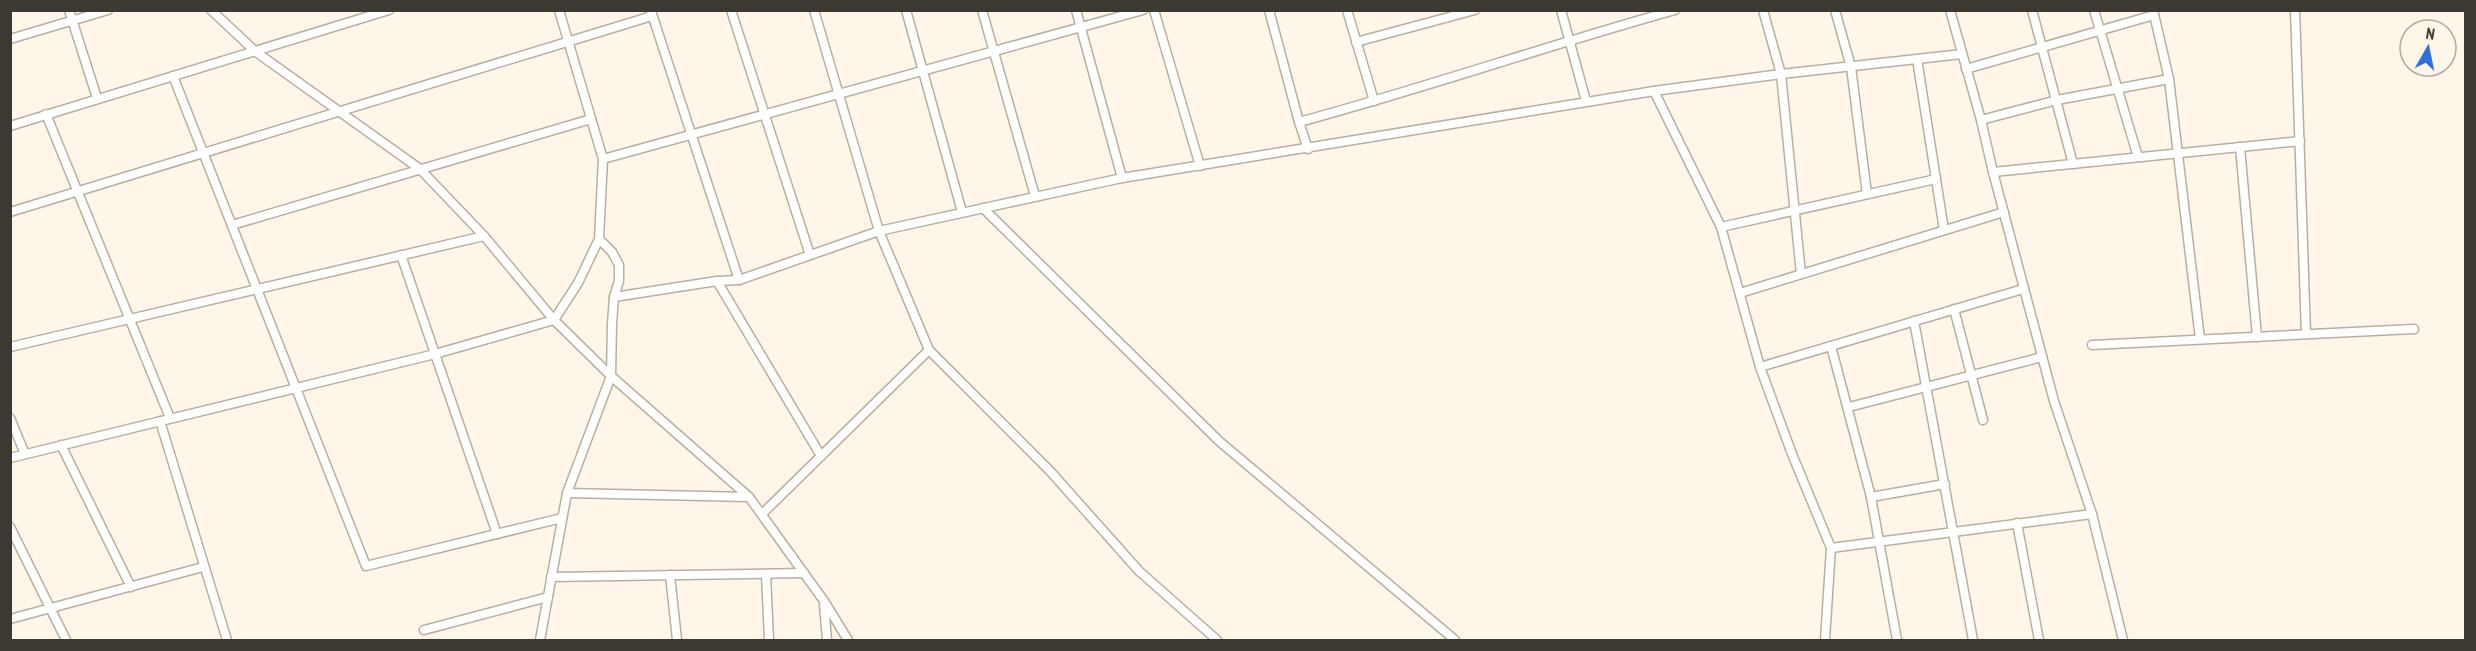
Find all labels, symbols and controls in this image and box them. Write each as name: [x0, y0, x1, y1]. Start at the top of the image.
north arrow: [2398, 18, 2458, 78]
text: N: [2425, 23, 2436, 44]

